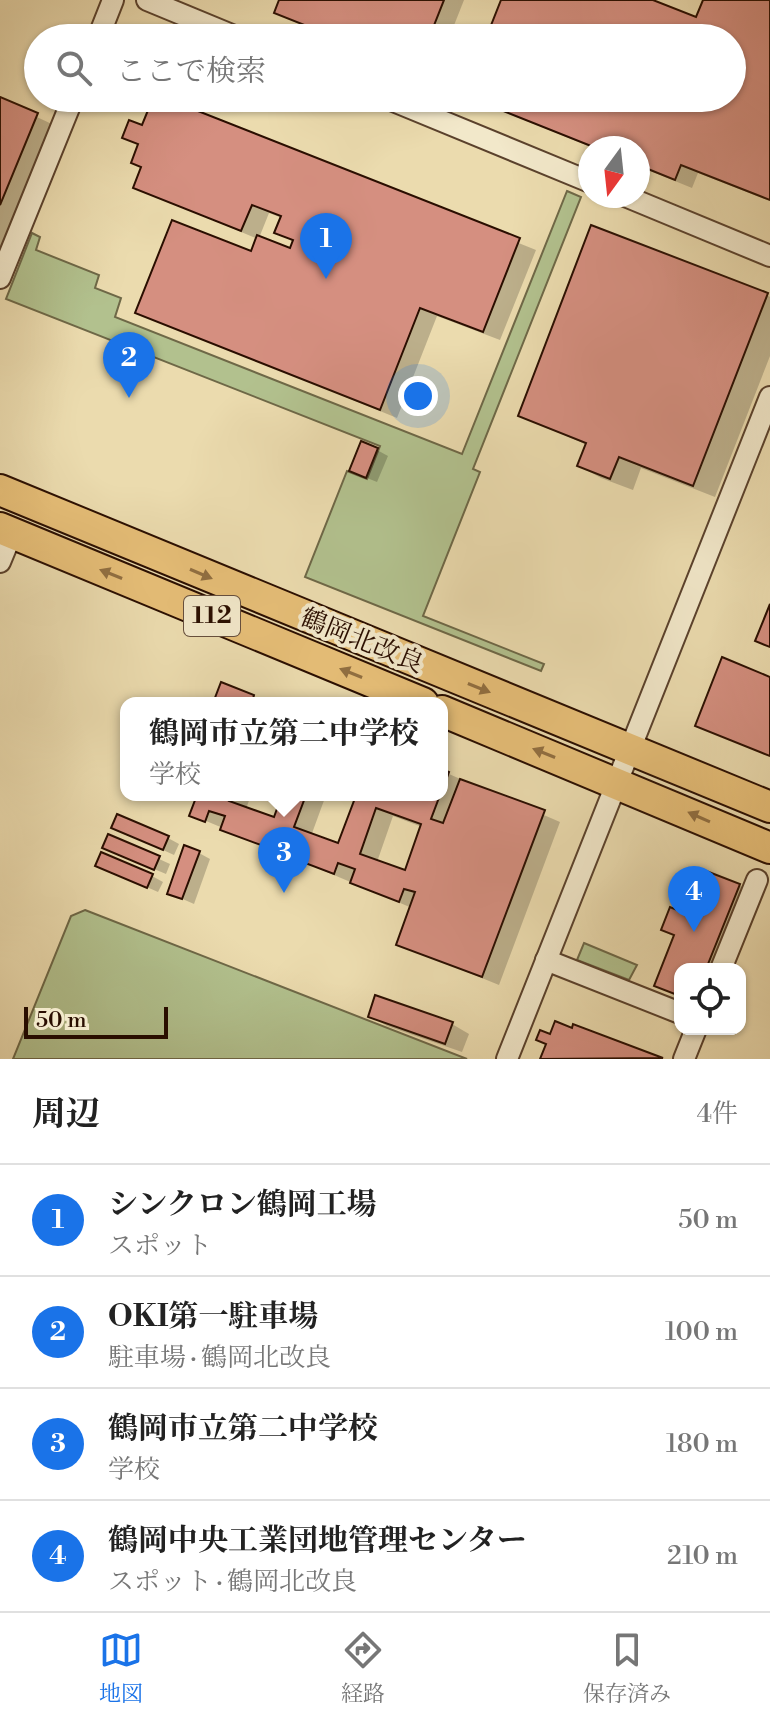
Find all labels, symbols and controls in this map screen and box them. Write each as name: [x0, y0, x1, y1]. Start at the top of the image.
search box: [24, 24, 746, 112]
icon: search: [52, 46, 96, 90]
text: ここで検索: [116, 53, 266, 91]
north arrow: [578, 136, 650, 208]
pin: 1: [300, 213, 352, 279]
pin: 2: [103, 332, 155, 398]
your location: [398, 376, 438, 416]
one-way arrow: [99, 567, 123, 580]
one-way arrow: [189, 567, 213, 580]
road number: 112: [184, 596, 240, 636]
street label: 鶴岡北改良: [296, 602, 428, 680]
one-way arrow: [339, 667, 363, 680]
one-way arrow: [467, 682, 491, 695]
popup: [120, 697, 448, 801]
text: 鶴岡市立第二中学校: [149, 715, 419, 753]
one-way arrow: [532, 746, 556, 759]
text: 学校: [149, 759, 201, 791]
one-way arrow: [687, 810, 710, 823]
pin: 3: [258, 827, 310, 893]
pin: 4: [668, 866, 720, 932]
map controls: [674, 963, 746, 1035]
button: locate: [674, 963, 746, 1035]
scale bar: [24, 1003, 168, 1039]
text: 50 m: [36, 1007, 87, 1034]
text: 周辺: [32, 1094, 100, 1136]
text: 4件: [697, 1098, 738, 1130]
text: シンクロン鶴岡工場: [108, 1186, 377, 1224]
text: 1: [52, 1204, 64, 1236]
text: 50 m: [678, 1204, 738, 1236]
text: スポット: [108, 1230, 212, 1262]
text: OKI第一駐車場: [108, 1298, 319, 1336]
text: 2: [50, 1316, 66, 1348]
text: 100 m: [665, 1316, 738, 1348]
text: 駐車場 · 鶴岡北改良: [108, 1342, 331, 1374]
text: 鶴岡市立第二中学校: [108, 1410, 378, 1448]
text: 3: [50, 1428, 66, 1460]
text: 180 m: [666, 1428, 738, 1460]
text: 学校: [108, 1454, 160, 1486]
text: 鶴岡中央工業団地管理センター: [108, 1522, 527, 1560]
text: 4: [49, 1540, 67, 1572]
text: 210 m: [667, 1540, 738, 1572]
text: スポット · 鶴岡北改良: [108, 1566, 357, 1598]
tab: 地図: [99, 1628, 143, 1708]
tab: 経路: [341, 1628, 385, 1708]
tab: 保存済み: [583, 1628, 671, 1708]

